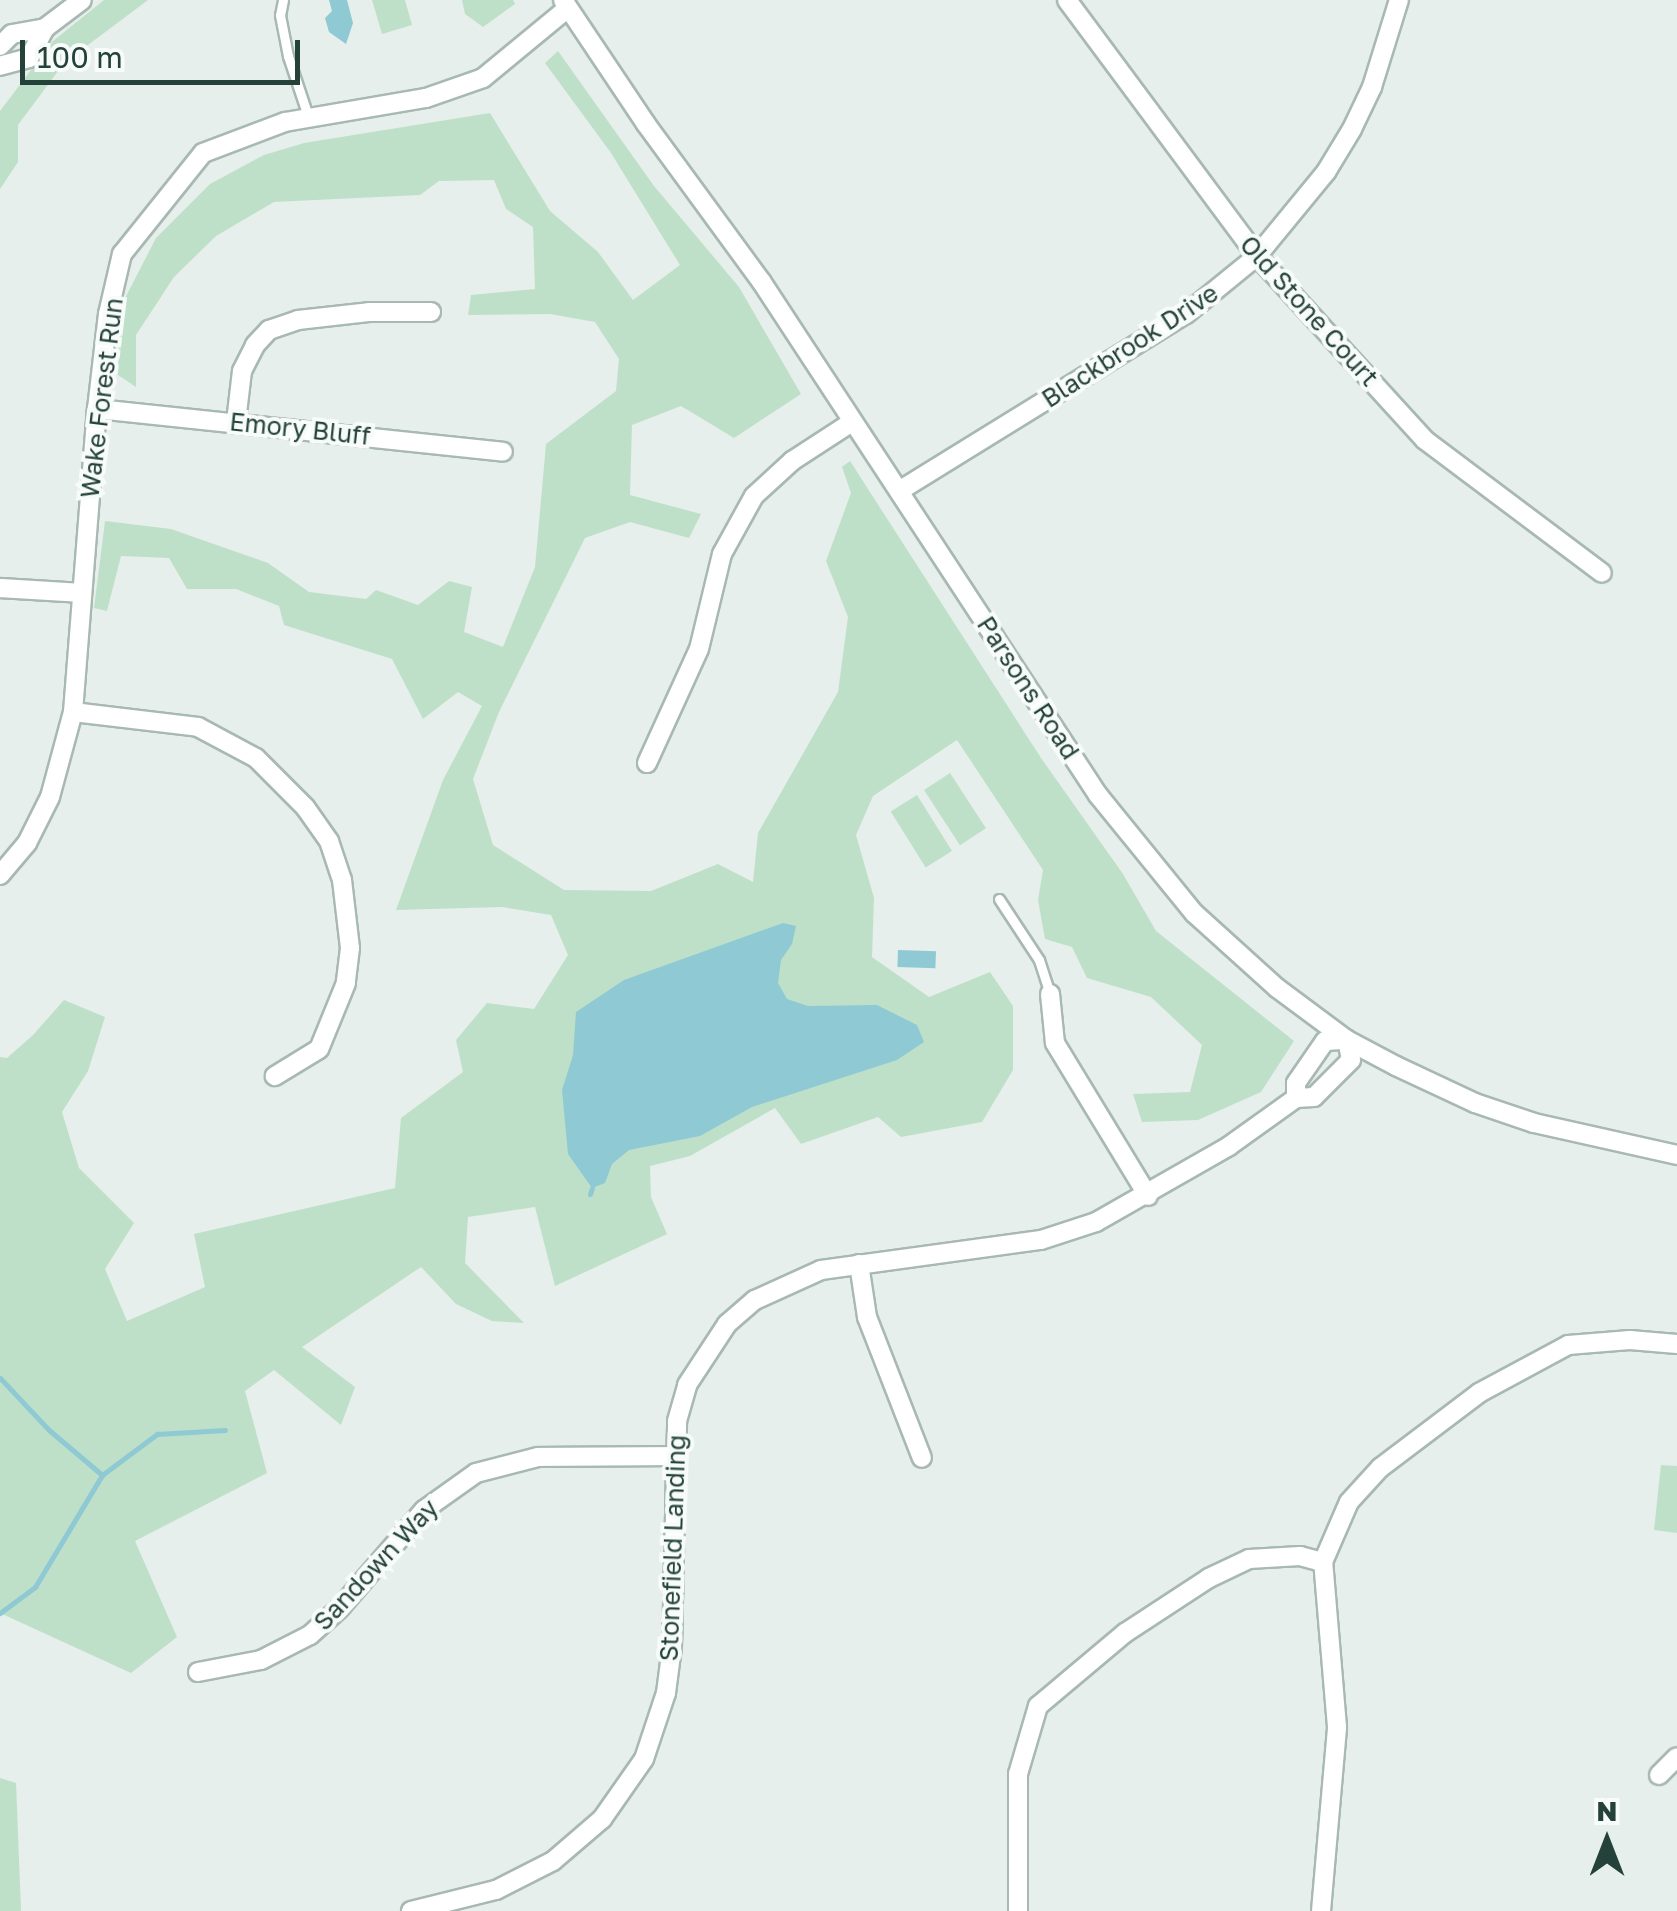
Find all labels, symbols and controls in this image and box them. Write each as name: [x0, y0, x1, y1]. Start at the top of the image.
scale bar: [25, 20, 305, 82]
text: 100 m: [37, 39, 123, 75]
street label: Old Stone Court: [1234, 230, 1384, 392]
street label: Blackbrook Drive: [1036, 278, 1224, 414]
street label: Wake Forest Run: [75, 296, 129, 500]
street label: Emory Bluff: [228, 407, 372, 451]
street label: Parsons Road: [971, 611, 1085, 765]
street label: Stonefield Landing: [654, 1434, 692, 1662]
street label: Sandown Way: [308, 1493, 444, 1637]
north arrow: [1557, 1791, 1657, 1891]
text: N: [1596, 1794, 1618, 1827]

